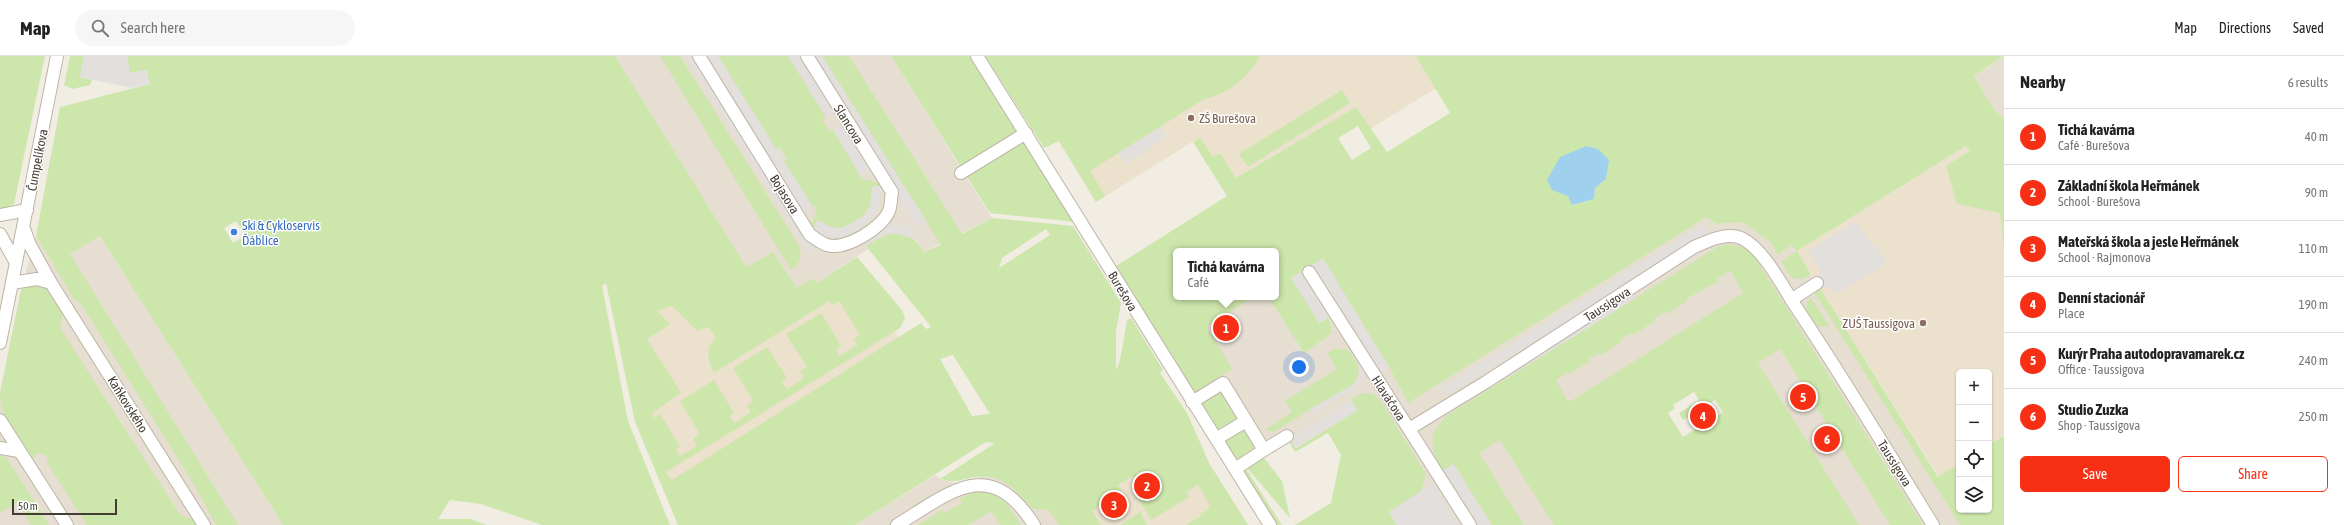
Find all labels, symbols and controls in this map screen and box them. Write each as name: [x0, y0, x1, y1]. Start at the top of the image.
search box: [75, 10, 355, 46]
text: Map: [20, 17, 51, 39]
icon: search: [89, 17, 111, 39]
text: Search here: [121, 19, 185, 36]
text: Map: [2174, 20, 2197, 36]
text: Directions: [2219, 20, 2271, 36]
text: Saved: [2293, 20, 2324, 36]
text: Nearby: [2020, 72, 2066, 92]
text: 6 results: [2288, 75, 2328, 90]
street label: Slancova: [831, 102, 866, 147]
place label: ZŠ Burešova: [1199, 111, 1256, 126]
marker: ZŠ Burešova: [1186, 113, 1196, 123]
text: Tichá kavárna: [2058, 121, 2135, 138]
street label: Čumpelíkova: [24, 128, 51, 192]
text: 1: [2030, 129, 2036, 144]
text: 40 m: [2305, 129, 2328, 144]
text: Café · Burešova: [2058, 138, 2130, 153]
street label: Bojasova: [767, 172, 802, 217]
text: Základní škola Heřmánek: [2058, 177, 2199, 194]
text: 2: [2030, 185, 2036, 200]
text: 90 m: [2305, 185, 2328, 200]
text: School · Burešova: [2058, 194, 2141, 209]
place label: Ski & Cykloservis Ďáblice: [242, 218, 320, 248]
marker: Ski & Cykloservis Ďáblice: [229, 227, 239, 237]
text: Mateřská škola a jesle Heřmánek: [2058, 233, 2239, 250]
text: 3: [2030, 241, 2036, 256]
text: 110 m: [2299, 241, 2328, 256]
popup: [1173, 248, 1279, 300]
text: School · Rajmonova: [2058, 250, 2151, 265]
text: Tichá kavárna: [1188, 258, 1264, 275]
street label: Burešova: [1105, 269, 1140, 314]
text: Café: [1188, 275, 1209, 290]
street label: Taussigova: [1581, 284, 1633, 325]
text: Denní stacionář: [2058, 289, 2145, 306]
text: 4: [2030, 297, 2036, 312]
text: 190 m: [2299, 297, 2328, 312]
text: Place: [2058, 306, 2085, 321]
pin: 1: [1213, 313, 1239, 343]
place label: ZUŠ Taussigova: [1842, 316, 1915, 331]
marker: ZUŠ Taussigova: [1918, 318, 1928, 328]
text: Kurýr Praha autodopravamarek.cz: [2058, 345, 2244, 362]
text: 5: [2030, 353, 2036, 368]
text: 240 m: [2299, 353, 2328, 368]
your location: [1289, 357, 1309, 377]
text: Office · Taussigova: [2058, 362, 2145, 377]
map controls: [1956, 369, 1992, 513]
button: +: [1956, 369, 1992, 405]
street label: Kaňkovského: [104, 373, 151, 435]
street label: Hlaváčova: [1369, 373, 1409, 423]
pin: 5: [1790, 382, 1816, 412]
pin: 4: [1690, 401, 1716, 431]
text: Studio Zuzka: [2058, 401, 2129, 418]
button: −: [1956, 405, 1992, 441]
text: 6: [2030, 409, 2036, 424]
text: 250 m: [2299, 409, 2328, 424]
text: Shop · Taussigova: [2058, 418, 2140, 433]
pin: 6: [1814, 424, 1840, 454]
street label: Taussigova: [1874, 437, 1915, 489]
button: locate: [1956, 441, 1992, 477]
button: Save: [2020, 456, 2170, 492]
button: Share: [2178, 456, 2328, 492]
pin: 2: [1134, 471, 1160, 501]
button: layers: [1956, 477, 1992, 513]
pin: 3: [1101, 490, 1127, 520]
scale bar: [12, 497, 117, 516]
text: 50 m: [18, 500, 38, 512]

